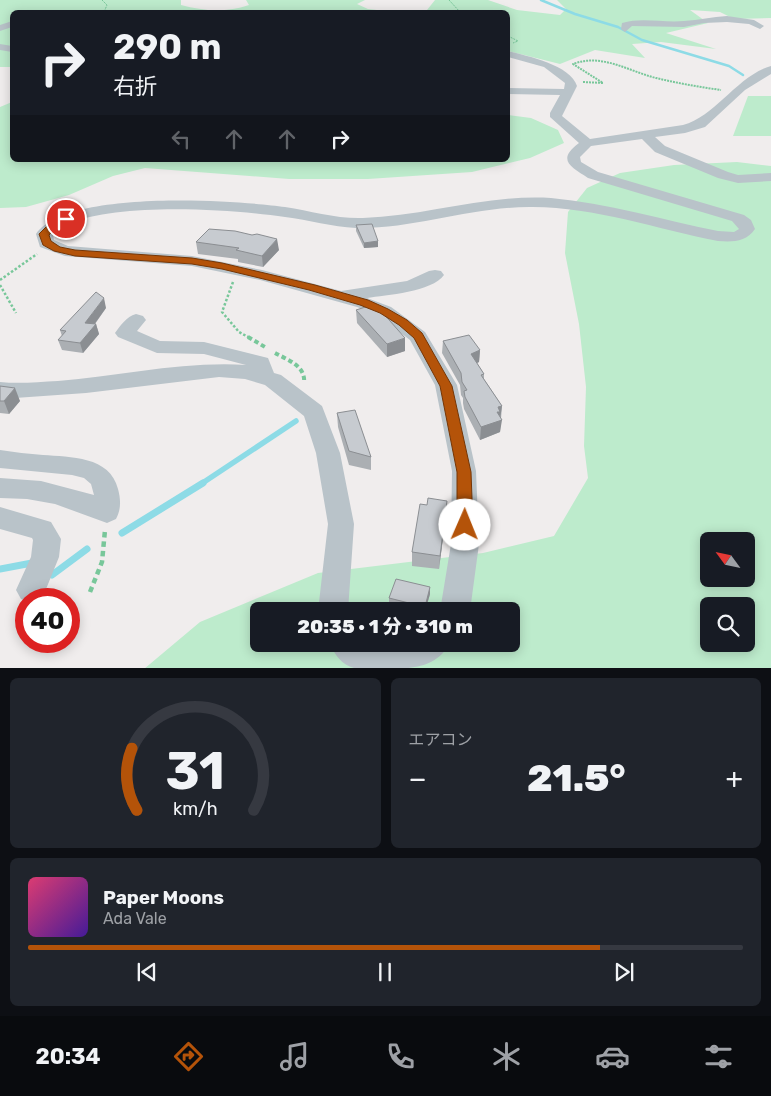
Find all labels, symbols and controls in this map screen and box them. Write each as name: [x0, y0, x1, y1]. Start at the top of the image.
text: 290 m: [113, 26, 222, 68]
icon: right: [30, 30, 95, 95]
text: 右折: [113, 73, 157, 100]
icon: left: [167, 125, 195, 153]
icon: ahead: [220, 125, 248, 153]
icon: ahead: [273, 125, 301, 153]
icon: right: [326, 125, 354, 153]
pin: [45, 198, 87, 240]
icon: arrive: [52, 205, 80, 233]
position arrow: [438, 498, 490, 550]
north arrow: [700, 532, 755, 588]
map controls: [700, 532, 755, 652]
speed limit sign: 40: [15, 588, 80, 653]
button: search: [700, 597, 755, 652]
text: 20:35 · 1 分 · 310 m: [297, 615, 473, 638]
text: エアコン: [409, 730, 473, 749]
text: 31: [166, 740, 225, 802]
text: 21.5°: [527, 755, 625, 801]
text: −: [409, 762, 427, 795]
text: +: [726, 762, 743, 795]
text: km/h: [173, 798, 218, 819]
text: Paper Moons: [103, 886, 224, 909]
text: Ada Vale: [103, 909, 167, 928]
icon: previous: [133, 958, 161, 986]
icon: pause: [371, 958, 399, 986]
icon: next: [610, 958, 638, 986]
icon: directions: [171, 1039, 206, 1074]
icon: music: [277, 1039, 312, 1074]
icon: phone: [383, 1039, 418, 1074]
icon: climate: [489, 1039, 524, 1074]
icon: car: [595, 1039, 630, 1074]
icon: filters: [701, 1039, 736, 1074]
text: 20:34: [35, 1043, 101, 1070]

